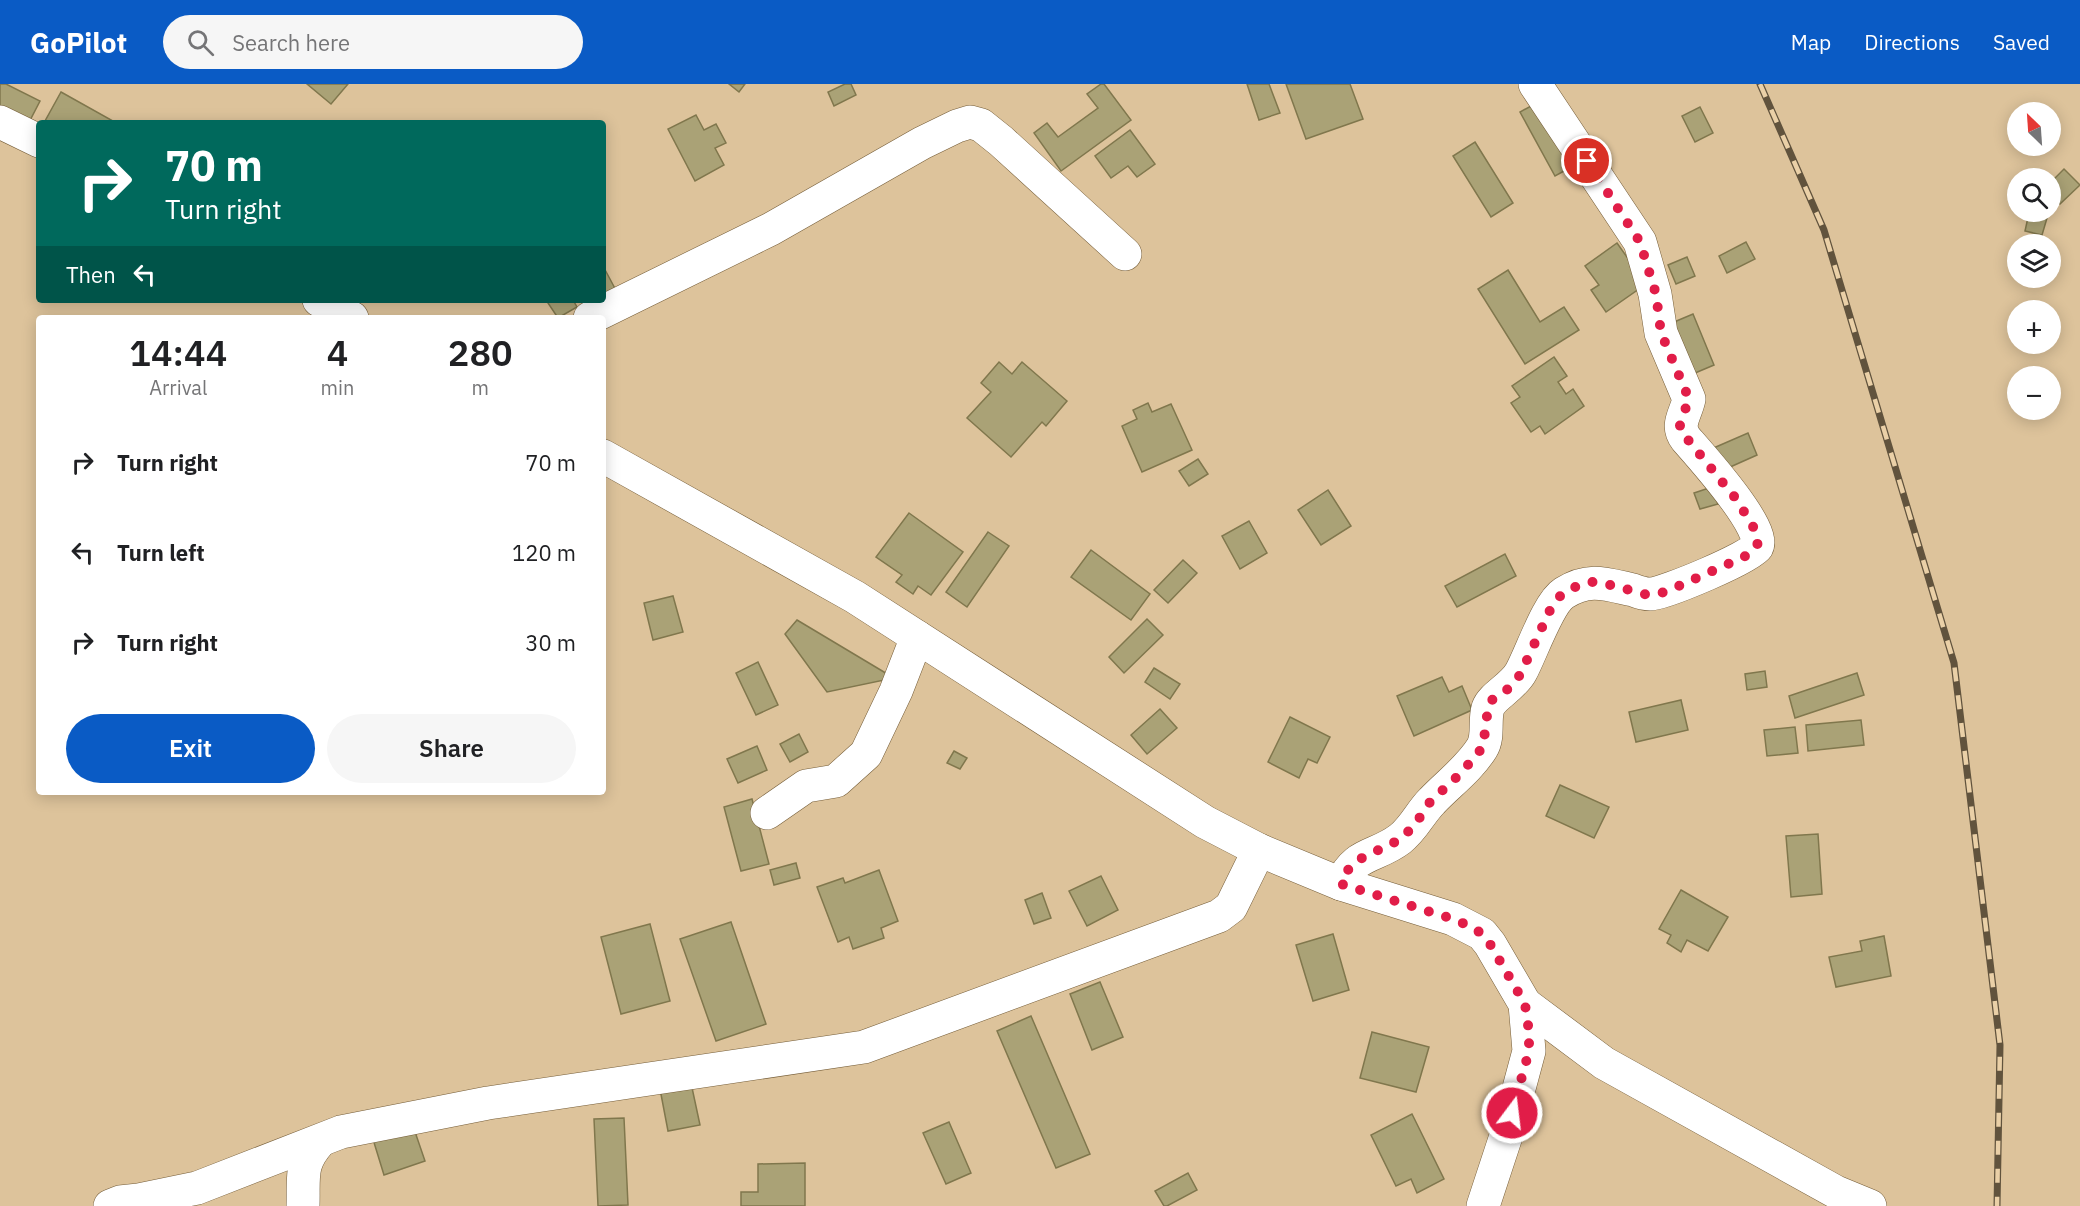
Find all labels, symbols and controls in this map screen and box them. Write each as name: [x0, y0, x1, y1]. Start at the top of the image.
search box: [163, 15, 583, 69]
text: GoPilot: [30, 24, 127, 61]
icon: search: [184, 26, 217, 59]
text: Search here: [232, 28, 350, 57]
text: Map: [1791, 28, 1831, 56]
text: Directions: [1864, 28, 1960, 56]
text: Saved: [1993, 28, 2050, 56]
north arrow: [2007, 102, 2061, 156]
map controls: [2007, 102, 2061, 420]
pin: [1561, 135, 1612, 186]
text: 70 m: [165, 138, 263, 193]
icon: right: [66, 144, 144, 222]
icon: arrive: [1570, 144, 1603, 177]
button: search: [2007, 168, 2061, 222]
text: Turn right: [165, 191, 282, 226]
button: layers: [2007, 234, 2061, 288]
icon: left: [128, 258, 161, 291]
text: Then: [66, 260, 116, 289]
button: +: [2007, 300, 2061, 354]
text: 14:44: [129, 329, 227, 376]
text: 4: [327, 329, 348, 376]
text: 280: [448, 329, 513, 376]
button: −: [2007, 366, 2061, 420]
text: Arrival: [149, 374, 207, 401]
text: min: [321, 374, 354, 401]
text: m: [471, 374, 489, 401]
icon: right: [66, 446, 99, 479]
text: Turn right: [117, 448, 218, 477]
text: 70 m: [525, 448, 576, 477]
icon: left: [66, 536, 99, 569]
text: Turn left: [117, 538, 205, 567]
text: 120 m: [512, 538, 576, 567]
icon: right: [66, 626, 99, 659]
text: Turn right: [117, 628, 218, 657]
text: 30 m: [525, 628, 576, 657]
button: Exit: [66, 714, 315, 783]
button: Share: [327, 714, 576, 783]
position arrow: [1480, 1081, 1544, 1145]

